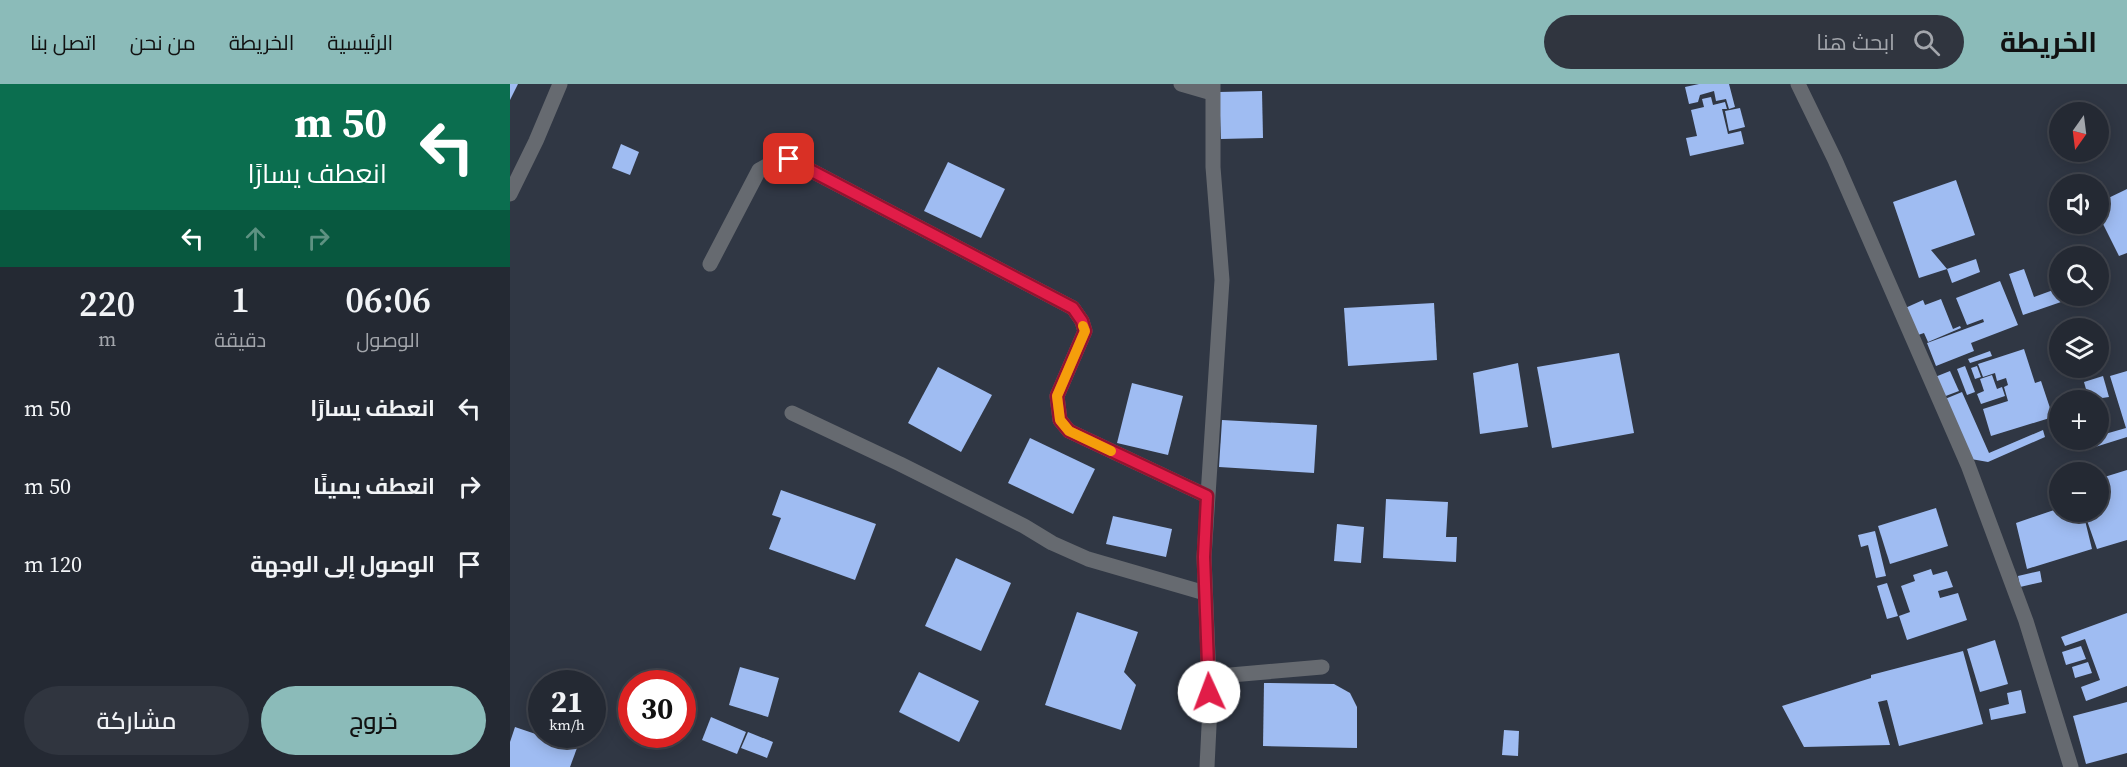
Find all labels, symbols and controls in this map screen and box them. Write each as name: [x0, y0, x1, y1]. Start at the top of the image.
search box: [1544, 15, 1964, 69]
text: الخريطة: [2000, 23, 2097, 61]
icon: search: [1910, 26, 1943, 59]
text: ابحث هنا: [1816, 27, 1895, 57]
text: اتصل بنا: [30, 28, 97, 57]
text: من نحن: [130, 28, 196, 57]
text: الخريطة: [229, 28, 294, 57]
text: الرئيسية: [327, 28, 393, 57]
text: 50 m: [294, 93, 387, 151]
north arrow: [2049, 102, 2109, 162]
map controls: [2049, 102, 2109, 522]
icon: left: [408, 108, 486, 186]
pin: [763, 133, 814, 184]
icon: arrive: [772, 142, 805, 175]
text: انعطف يسارًا: [248, 155, 387, 192]
button: sound: [2049, 174, 2109, 234]
icon: left: [176, 222, 209, 255]
icon: ahead: [239, 222, 272, 255]
icon: right: [302, 222, 335, 255]
button: search: [2049, 246, 2109, 306]
text: 1: [231, 275, 250, 324]
text: 06:06: [345, 275, 431, 324]
text: 220: [79, 279, 135, 328]
button: layers: [2049, 318, 2109, 378]
text: m: [98, 325, 116, 353]
text: دقيقة: [214, 326, 266, 354]
text: الوصول: [356, 326, 420, 354]
button: +: [2049, 390, 2109, 450]
icon: left: [453, 392, 486, 425]
text: 50 m: [24, 393, 71, 423]
text: انعطف يسارًا: [310, 393, 435, 423]
button: −: [2049, 462, 2109, 522]
icon: right: [453, 470, 486, 503]
text: 50 m: [24, 471, 71, 501]
text: انعطف يمينًا: [313, 471, 435, 501]
icon: arrive: [453, 548, 486, 581]
text: 120 m: [24, 549, 82, 579]
text: الوصول إلى الوجهة: [250, 549, 435, 579]
position arrow: [1177, 660, 1241, 724]
speed limit sign: 30: [618, 670, 696, 748]
text: 21: [551, 681, 583, 722]
button: مشاركة: [24, 686, 249, 755]
button: خروج: [261, 686, 486, 755]
text: km/h: [549, 714, 585, 735]

